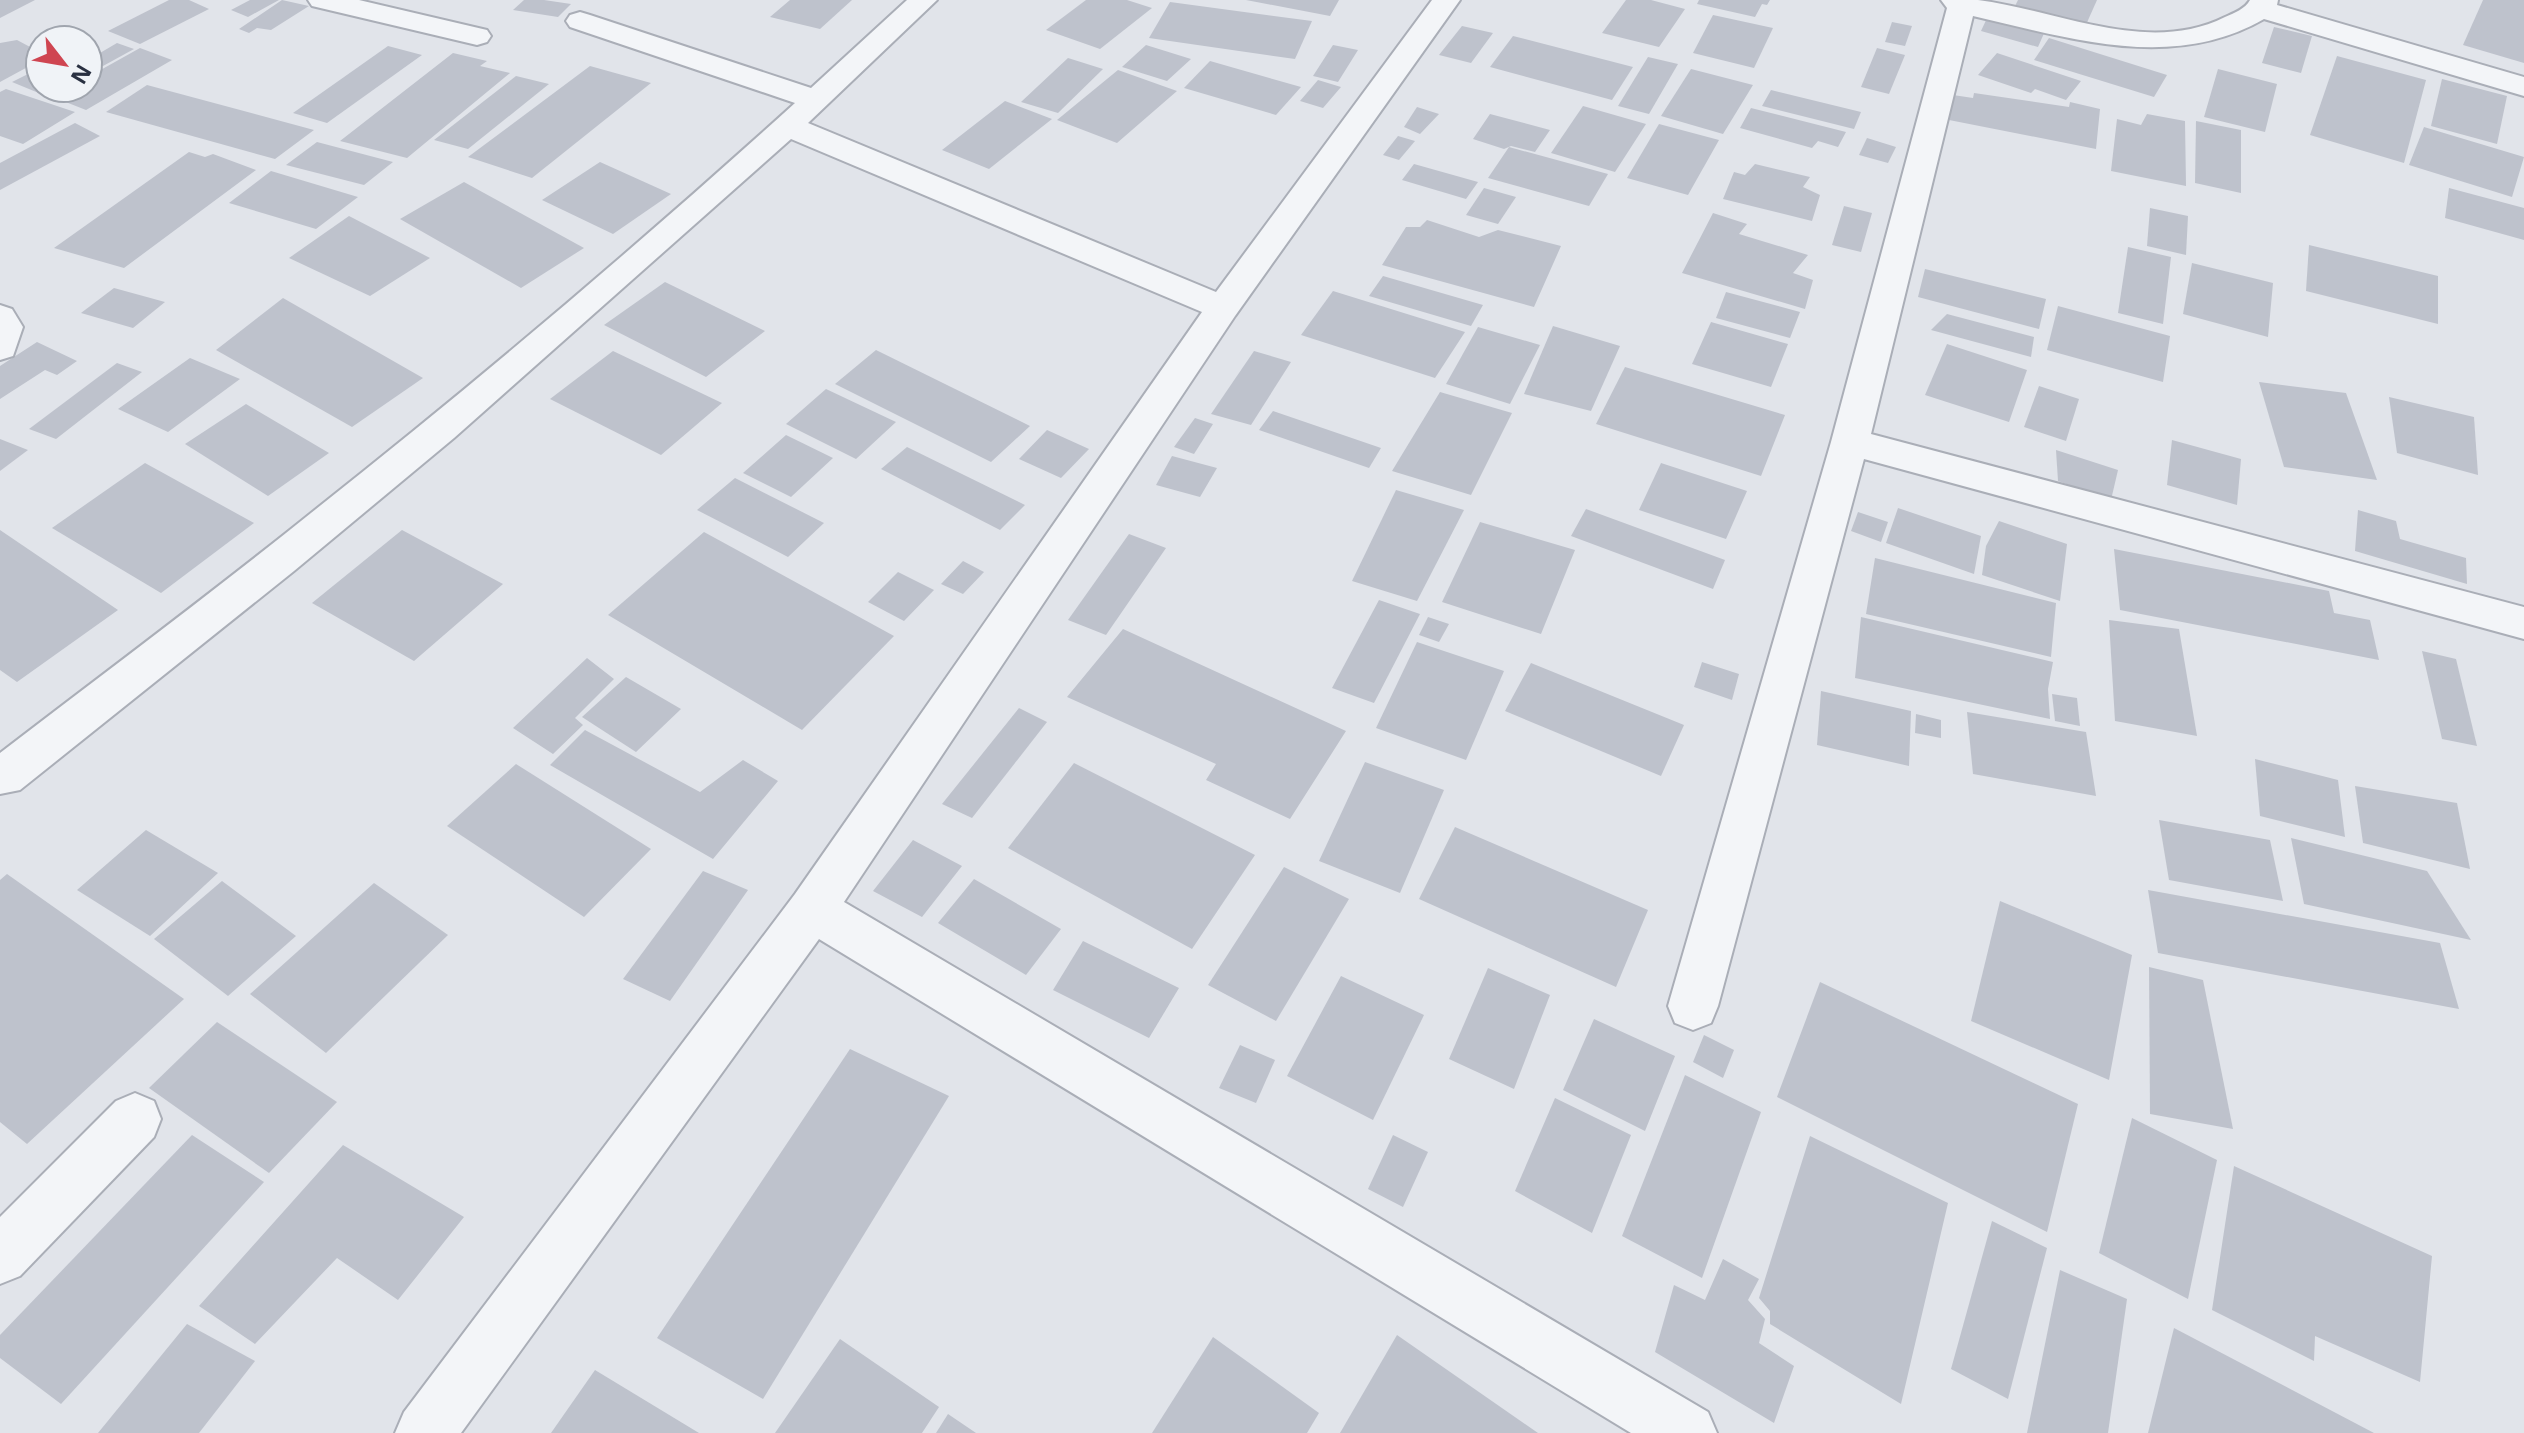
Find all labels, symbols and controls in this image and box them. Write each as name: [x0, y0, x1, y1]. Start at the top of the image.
north arrow: [24, 24, 104, 104]
text: N: [65, 59, 99, 90]

